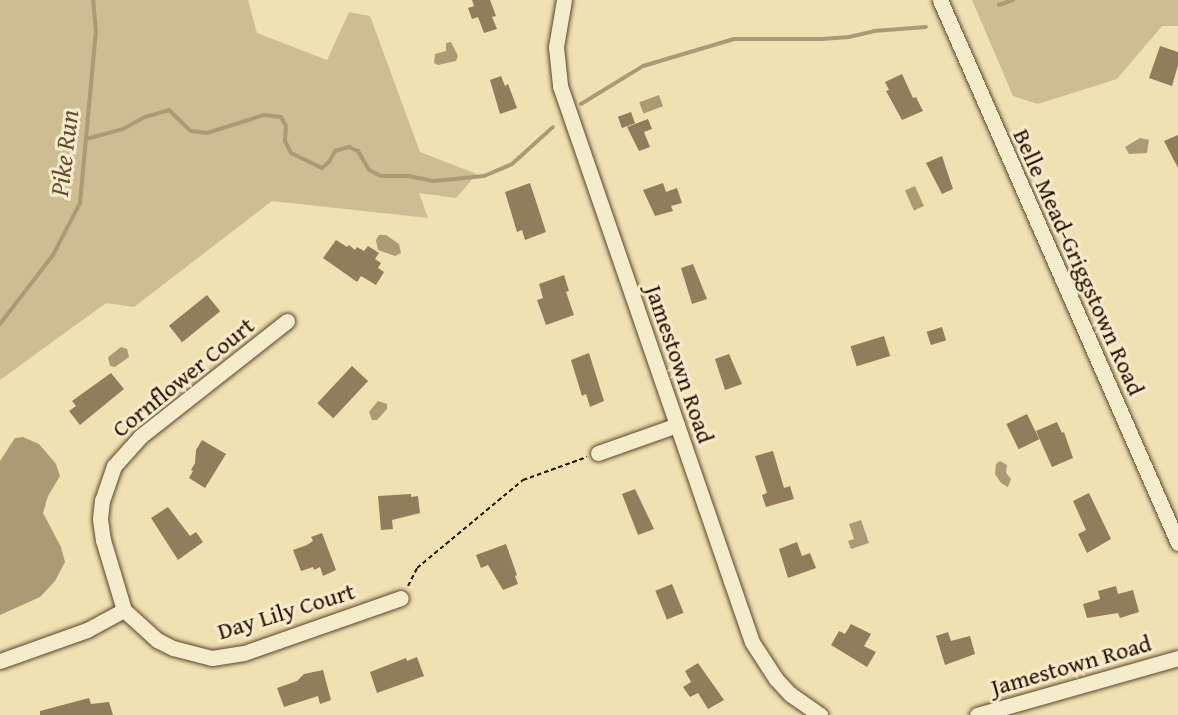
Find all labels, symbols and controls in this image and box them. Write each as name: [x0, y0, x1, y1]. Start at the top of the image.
water label: Pike Run: [43, 108, 85, 198]
street label: Belle Mead-Griggstown Road: [1007, 124, 1151, 400]
street label: Jamestown Road: [639, 281, 721, 447]
street label: Cornflower Court: [106, 311, 260, 443]
street label: Day Lily Court: [214, 576, 358, 646]
street label: Jamestown Road: [987, 628, 1155, 702]

